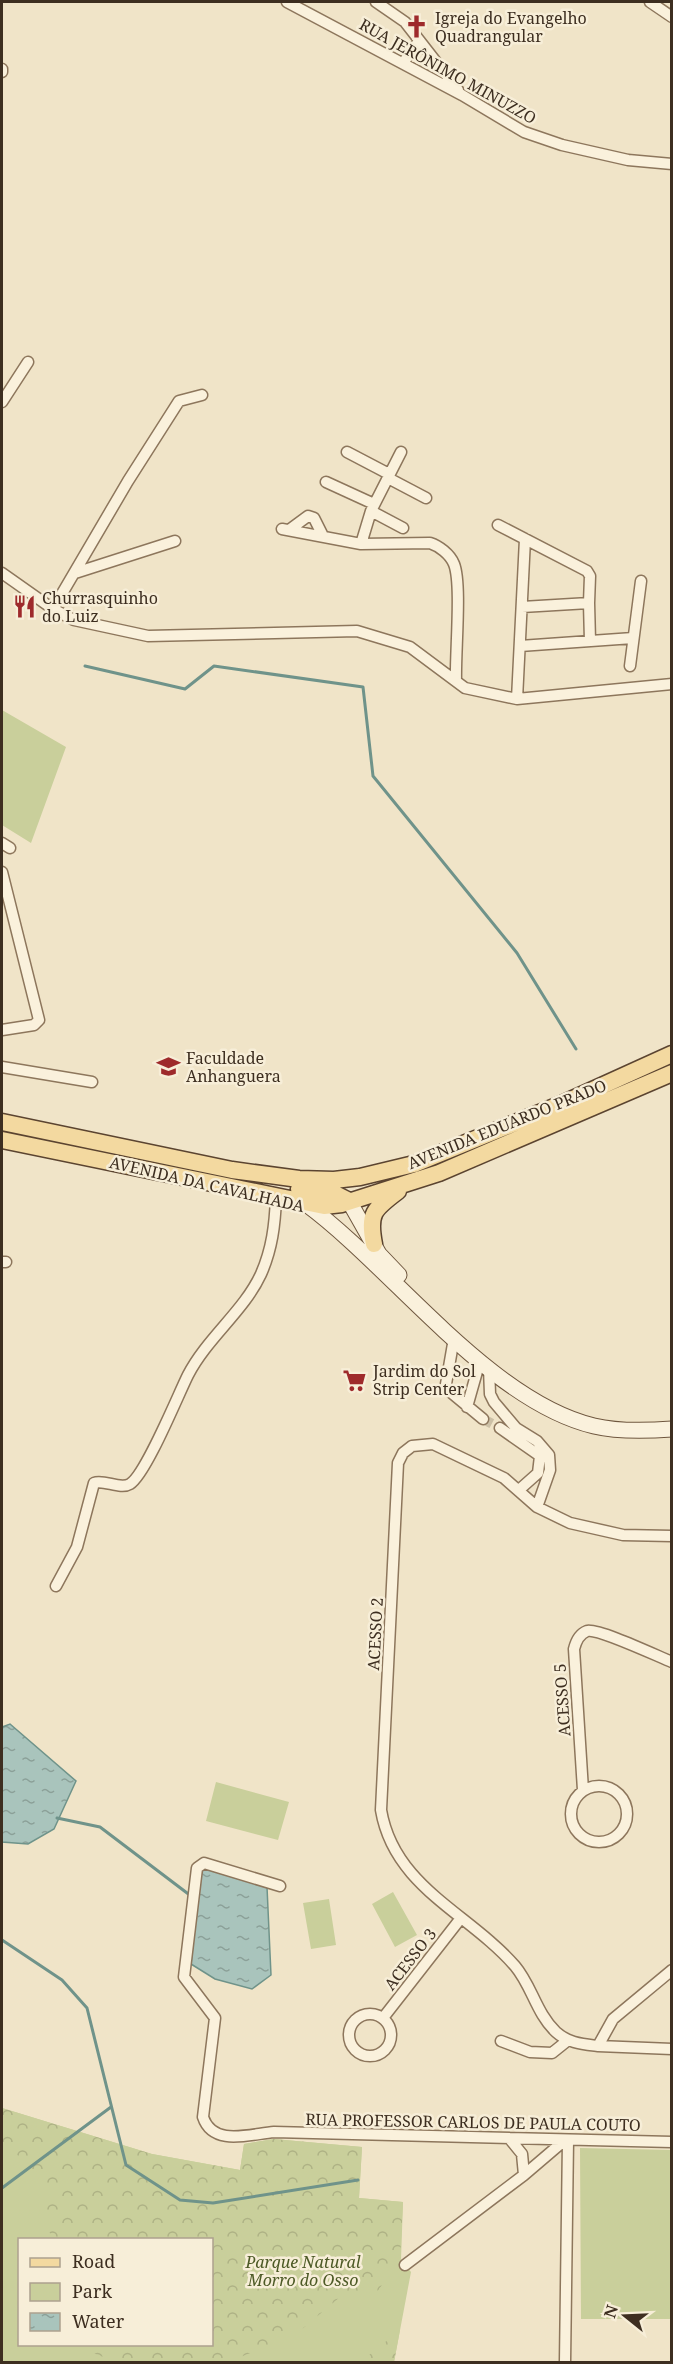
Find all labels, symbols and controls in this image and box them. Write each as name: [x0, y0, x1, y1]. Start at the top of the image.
place label: Igreja do Evangelho Quadrangular: [435, 7, 587, 47]
street label: RUA JERÔNIMO MINUZZO: [356, 13, 540, 129]
church icon: Igreja do Evangelho Quadrangular: [404, 14, 430, 40]
place label: Churrasquinho do Luiz: [42, 587, 158, 627]
restaurant icon: Churrasquinho do Luiz: [11, 594, 37, 620]
place label: Faculdade Anhanguera: [186, 1047, 281, 1087]
school or university icon: Faculdade Anhanguera: [155, 1054, 181, 1080]
street label: AVENIDA EDUARDO PRADO: [404, 1074, 610, 1174]
street label: AVENIDA DA CAVALHADA: [107, 1151, 307, 1217]
place label: Jardim do Sol Strip Center: [372, 1360, 476, 1400]
supermarket icon: Jardim do Sol Strip Center: [342, 1367, 368, 1393]
street label: ACESSO 2: [362, 1597, 388, 1671]
street label: ACESSO 5: [548, 1663, 576, 1737]
street label: ACESSO 3: [379, 1923, 441, 1995]
street label: RUA PROFESSOR CARLOS DE PAULA COUTO: [305, 2108, 641, 2136]
legend: [18, 2238, 213, 2346]
text: Road: [72, 2249, 115, 2273]
park label: Parque Natural Morro do Osso: [244, 2251, 361, 2291]
text: Park: [72, 2279, 112, 2303]
north arrow: [595, 2286, 655, 2346]
text: N: [598, 2302, 623, 2321]
text: Water: [72, 2309, 125, 2333]

